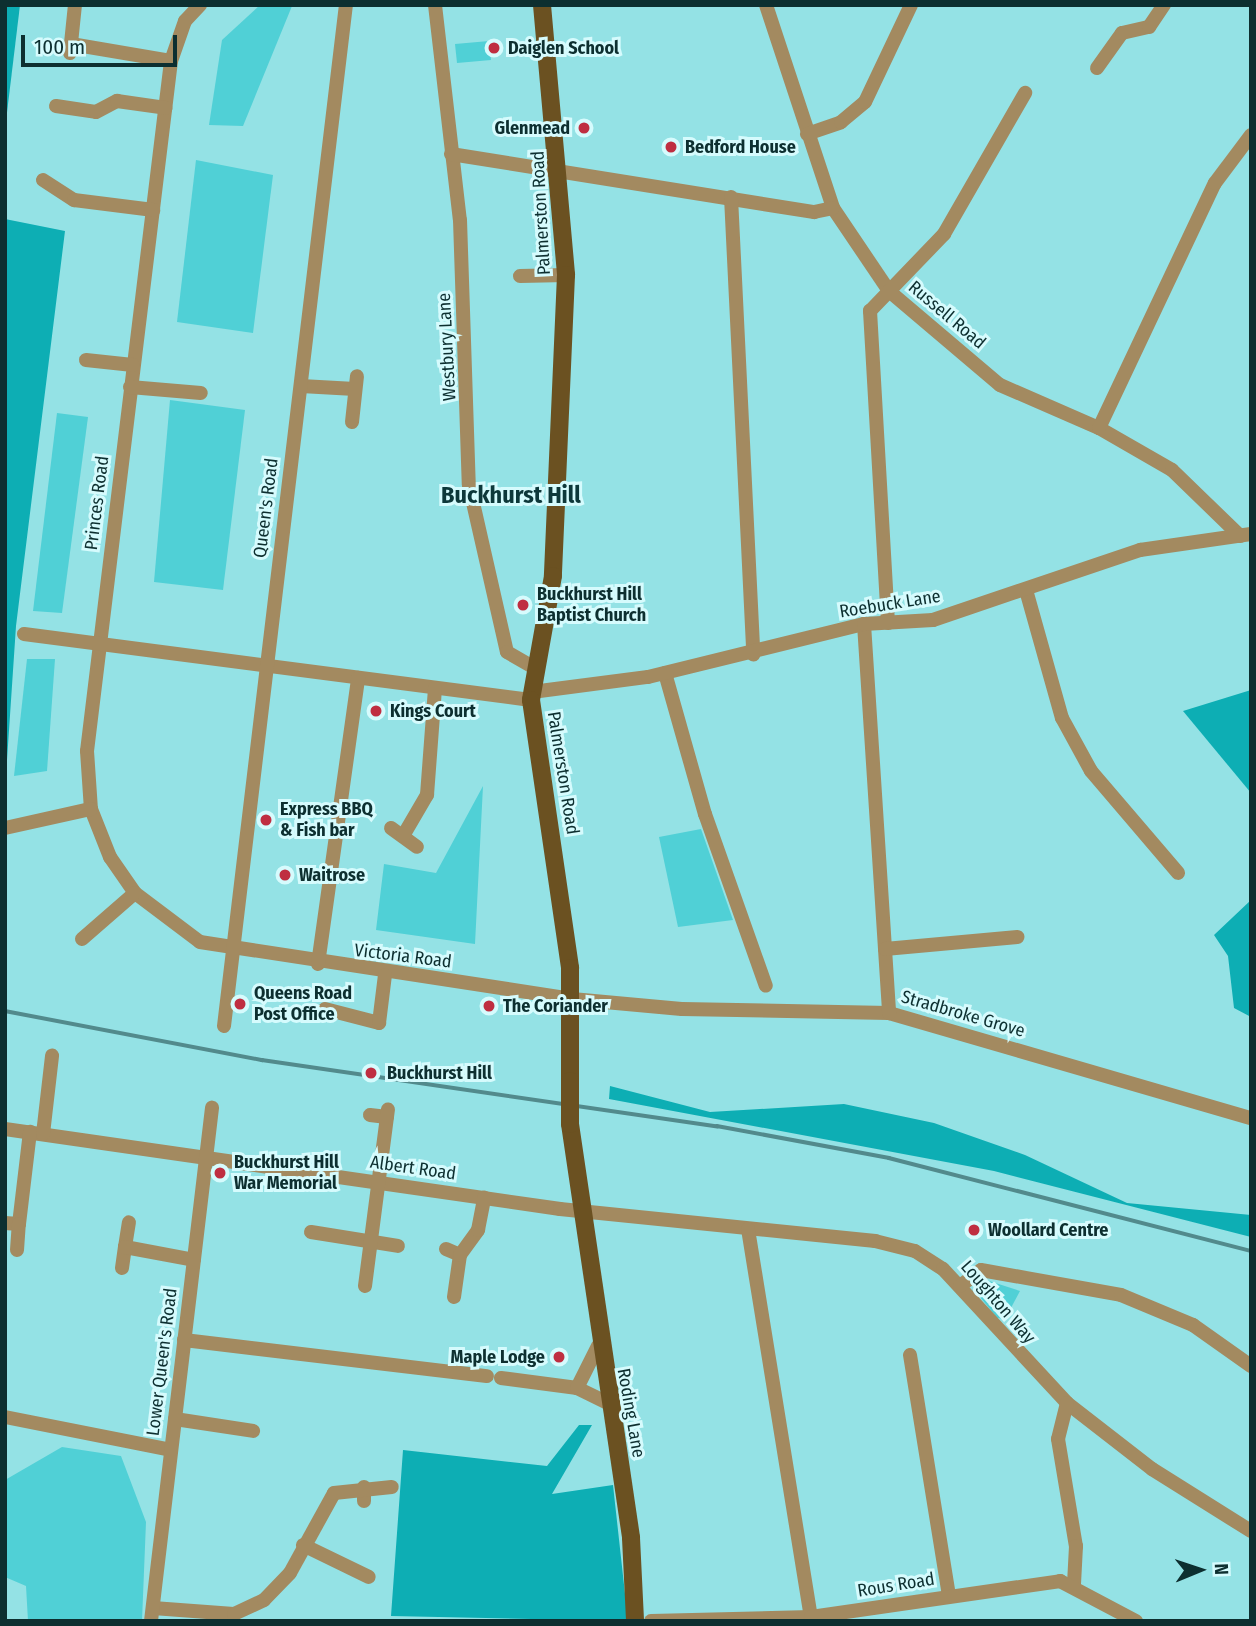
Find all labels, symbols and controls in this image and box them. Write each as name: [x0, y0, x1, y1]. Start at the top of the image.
scale bar: [24, 21, 180, 65]
text: 100 m: [34, 34, 85, 60]
place label: Daiglen School: [508, 37, 619, 59]
marker: Daiglen School: [486, 40, 502, 56]
place label: Glenmead: [495, 117, 570, 139]
marker: Glenmead: [576, 120, 592, 136]
place label: Bedford House: [685, 136, 796, 158]
marker: Bedford House: [663, 139, 679, 155]
street label: Palmerston Road: [527, 150, 555, 276]
street label: Russell Road: [904, 276, 990, 354]
street label: Westbury Lane: [433, 292, 461, 402]
street label: Princes Road: [81, 455, 113, 551]
street label: Queen's Road: [249, 457, 283, 559]
district label: Buckhurst Hill: [441, 482, 581, 510]
place label: Buckhurst Hill Baptist Church: [537, 584, 646, 626]
street label: Roebuck Lane: [838, 585, 942, 623]
marker: Buckhurst Hill Baptist Church: [515, 597, 531, 613]
place label: Kings Court: [390, 700, 476, 722]
marker: Kings Court: [368, 703, 384, 719]
street label: Palmerston Road: [543, 710, 583, 836]
place label: Express BBQ & Fish bar: [280, 799, 373, 842]
marker: Express BBQ & Fish bar: [258, 812, 274, 828]
place label: Waitrose: [299, 864, 365, 886]
marker: Waitrose: [277, 867, 293, 883]
street label: Victoria Road: [353, 939, 453, 973]
place label: Queens Road Post Office: [254, 983, 352, 1026]
street label: Stradbroke Grove: [899, 986, 1027, 1042]
place label: The Coriander: [503, 995, 608, 1017]
marker: Queens Road Post Office: [232, 996, 248, 1012]
marker: The Coriander: [481, 998, 497, 1014]
place label: Buckhurst Hill: [387, 1062, 492, 1084]
marker: Buckhurst Hill: [361, 1063, 381, 1083]
street label: Albert Road: [369, 1151, 457, 1185]
place label: Buckhurst Hill War Memorial: [234, 1152, 339, 1194]
marker: Buckhurst Hill War Memorial: [212, 1165, 228, 1181]
place label: Woollard Centre: [988, 1219, 1108, 1241]
marker: Woollard Centre: [966, 1222, 982, 1238]
street label: Loughton Way: [956, 1256, 1040, 1348]
street label: Lower Queen's Road: [142, 1287, 182, 1437]
place label: Maple Lodge: [451, 1346, 545, 1368]
marker: Maple Lodge: [551, 1349, 567, 1365]
street label: Roding Lane: [613, 1367, 649, 1459]
north arrow: [1165, 1535, 1235, 1605]
text: N: [1210, 1563, 1233, 1575]
street label: Rous Road: [856, 1568, 936, 1602]

